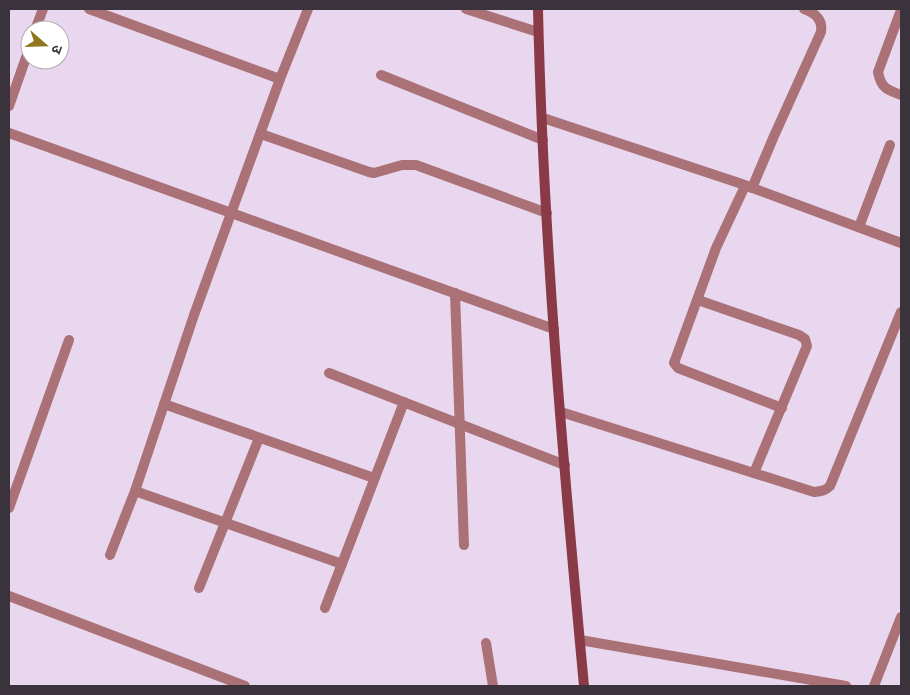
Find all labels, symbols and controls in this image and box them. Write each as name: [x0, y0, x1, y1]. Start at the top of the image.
north arrow: [20, 20, 70, 70]
text: उ: [47, 43, 67, 57]

